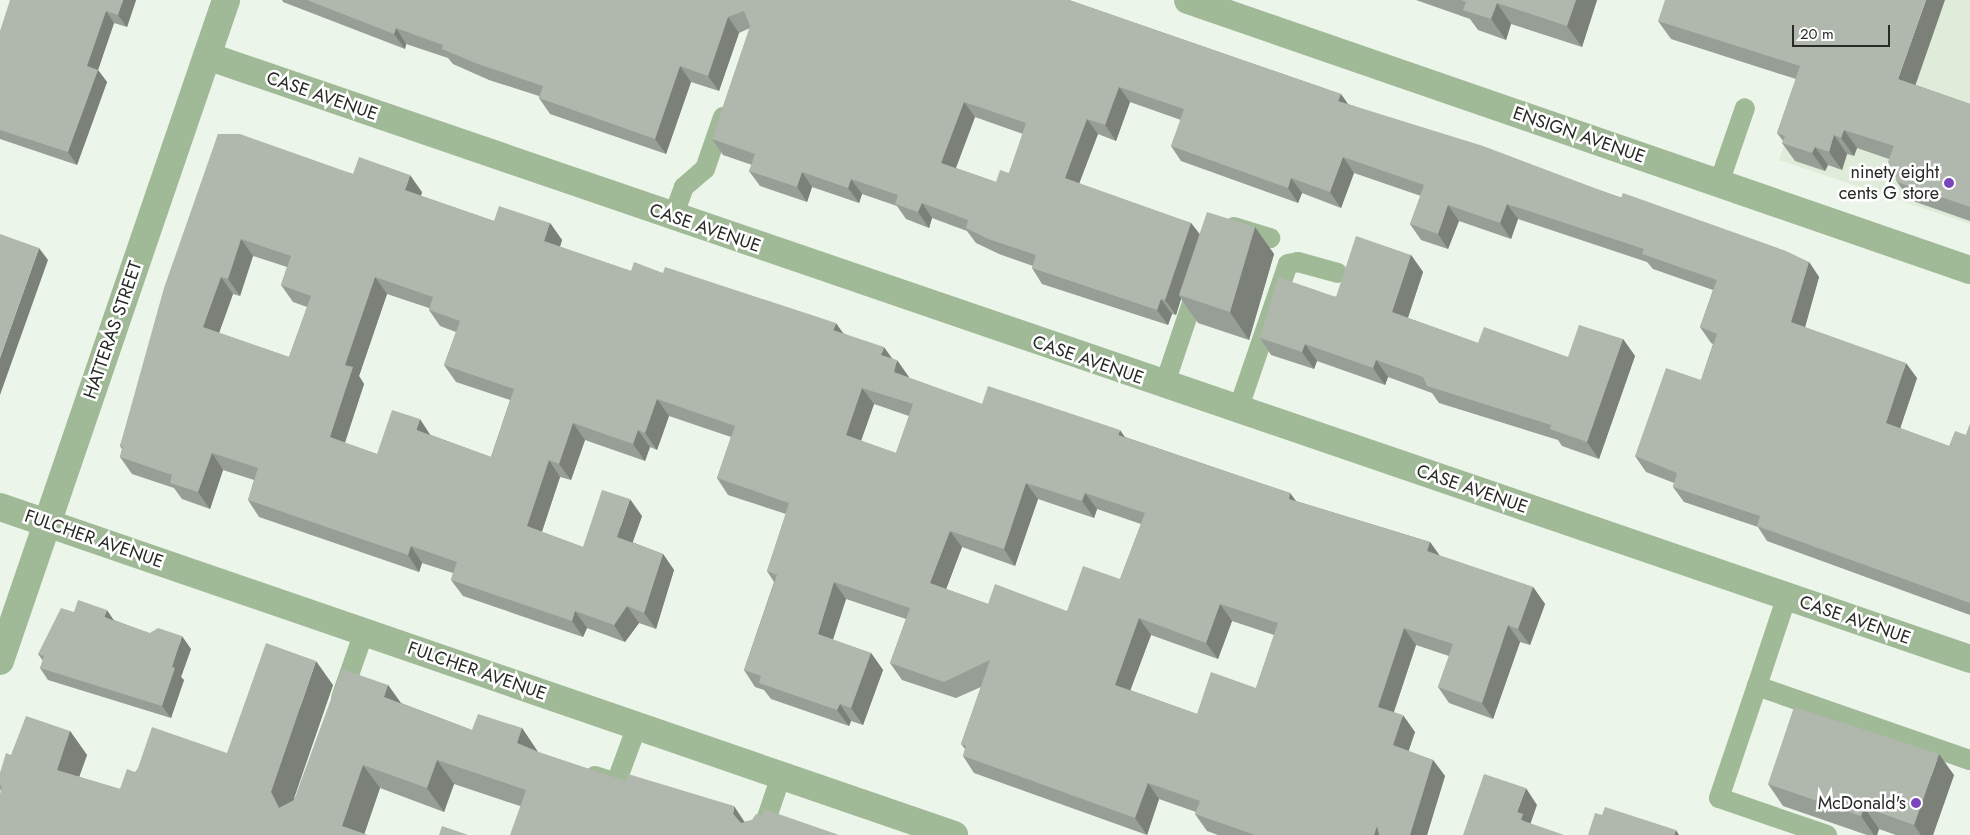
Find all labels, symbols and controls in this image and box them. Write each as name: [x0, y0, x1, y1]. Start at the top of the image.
scale bar: [1795, 15, 1892, 47]
text: 20 m: [1800, 23, 1834, 45]
street label: CASE AVENUE: [264, 67, 380, 125]
street label: ENSIGN AVENUE: [1510, 102, 1648, 168]
place label: ninety eight cents G store: [1839, 162, 1939, 204]
marker: ninety eight cents G store: [1943, 177, 1955, 189]
street label: CASE AVENUE: [647, 199, 763, 257]
street label: HATTERAS STREET: [79, 258, 147, 402]
street label: CASE AVENUE: [1030, 331, 1146, 389]
street label: CASE AVENUE: [1414, 460, 1530, 518]
street label: FULCHER AVENUE: [22, 505, 166, 573]
street label: CASE AVENUE: [1797, 591, 1913, 649]
street label: FULCHER AVENUE: [405, 637, 549, 705]
place label: McDonald's: [1818, 792, 1906, 814]
marker: McDonald's: [1910, 797, 1922, 809]

